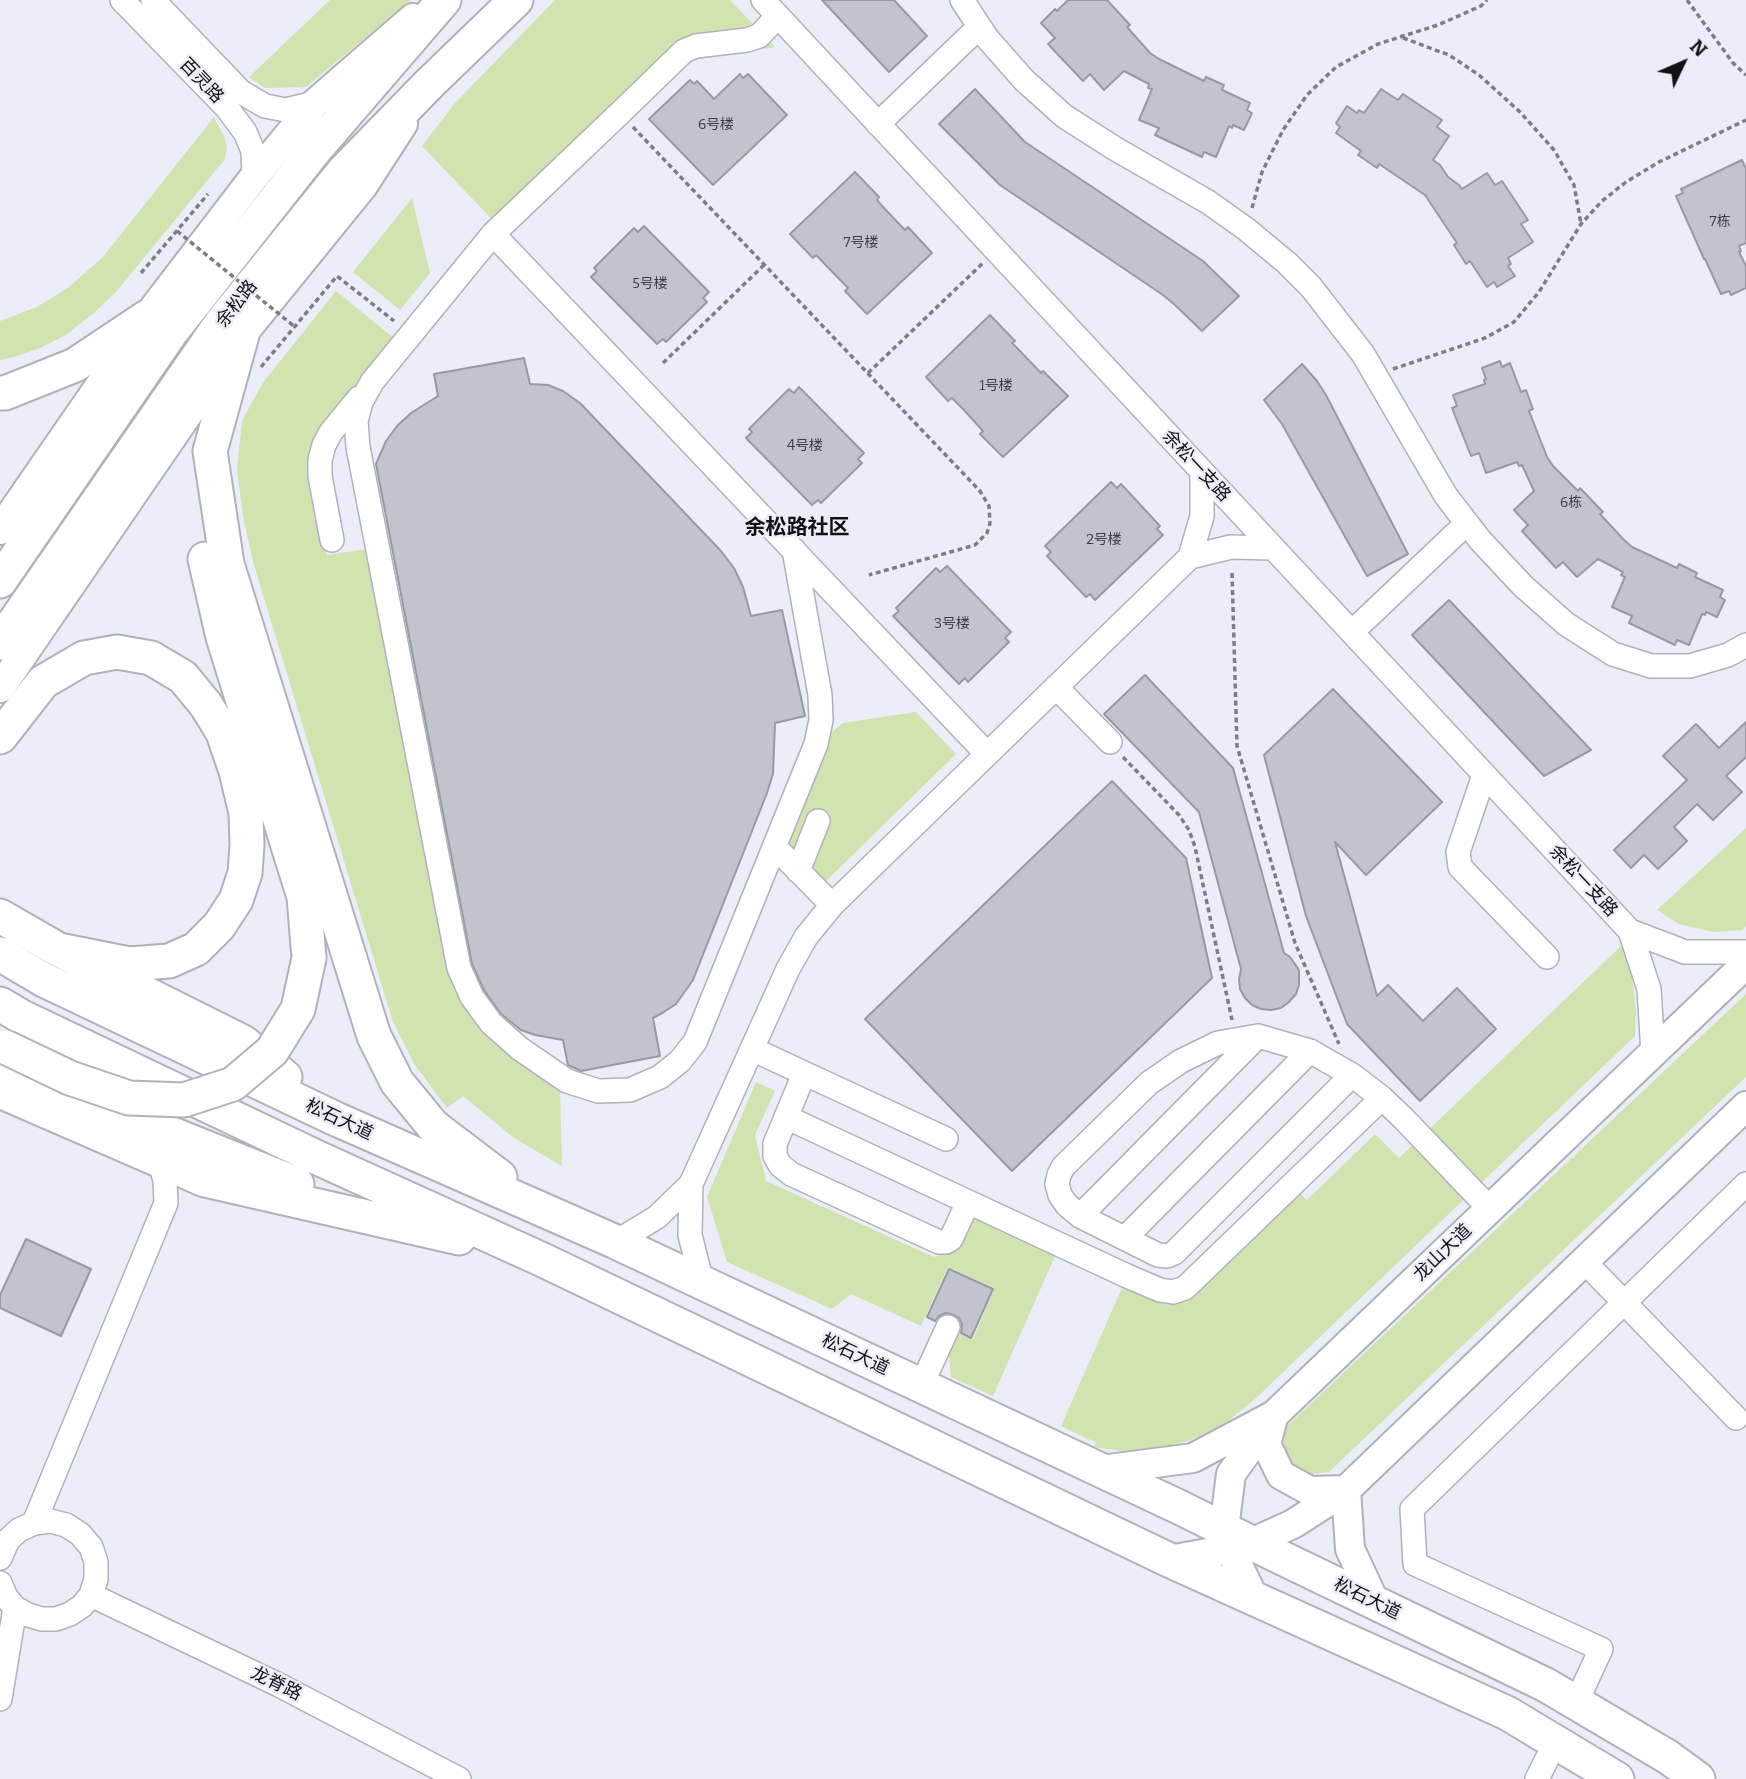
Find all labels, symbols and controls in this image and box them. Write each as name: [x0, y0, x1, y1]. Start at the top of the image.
north arrow: [1648, 28, 1718, 98]
text: N: [1685, 35, 1712, 61]
street label: 百灵路: [174, 54, 228, 108]
house number: 6号楼: [698, 117, 734, 133]
house number: 7栋: [1709, 214, 1731, 230]
house number: 7号楼: [843, 235, 879, 251]
street label: 余松路: [212, 276, 262, 332]
house number: 5号楼: [632, 276, 668, 292]
house number: 1号楼: [979, 378, 1013, 394]
street label: 余松一支路: [1157, 426, 1235, 506]
house number: 4号楼: [787, 438, 823, 454]
house number: 6栋: [1560, 495, 1582, 511]
district label: 余松路社区: [745, 515, 849, 541]
house number: 2号楼: [1086, 532, 1122, 548]
house number: 3号楼: [934, 616, 970, 632]
street label: 余松一支路: [1544, 841, 1622, 921]
street label: 松石大道: [302, 1095, 376, 1145]
street label: 龙山大道: [1410, 1220, 1476, 1286]
street label: 松石大道: [818, 1330, 892, 1380]
street label: 松石大道: [1330, 1574, 1404, 1624]
street label: 龙脊路: [247, 1662, 305, 1706]

